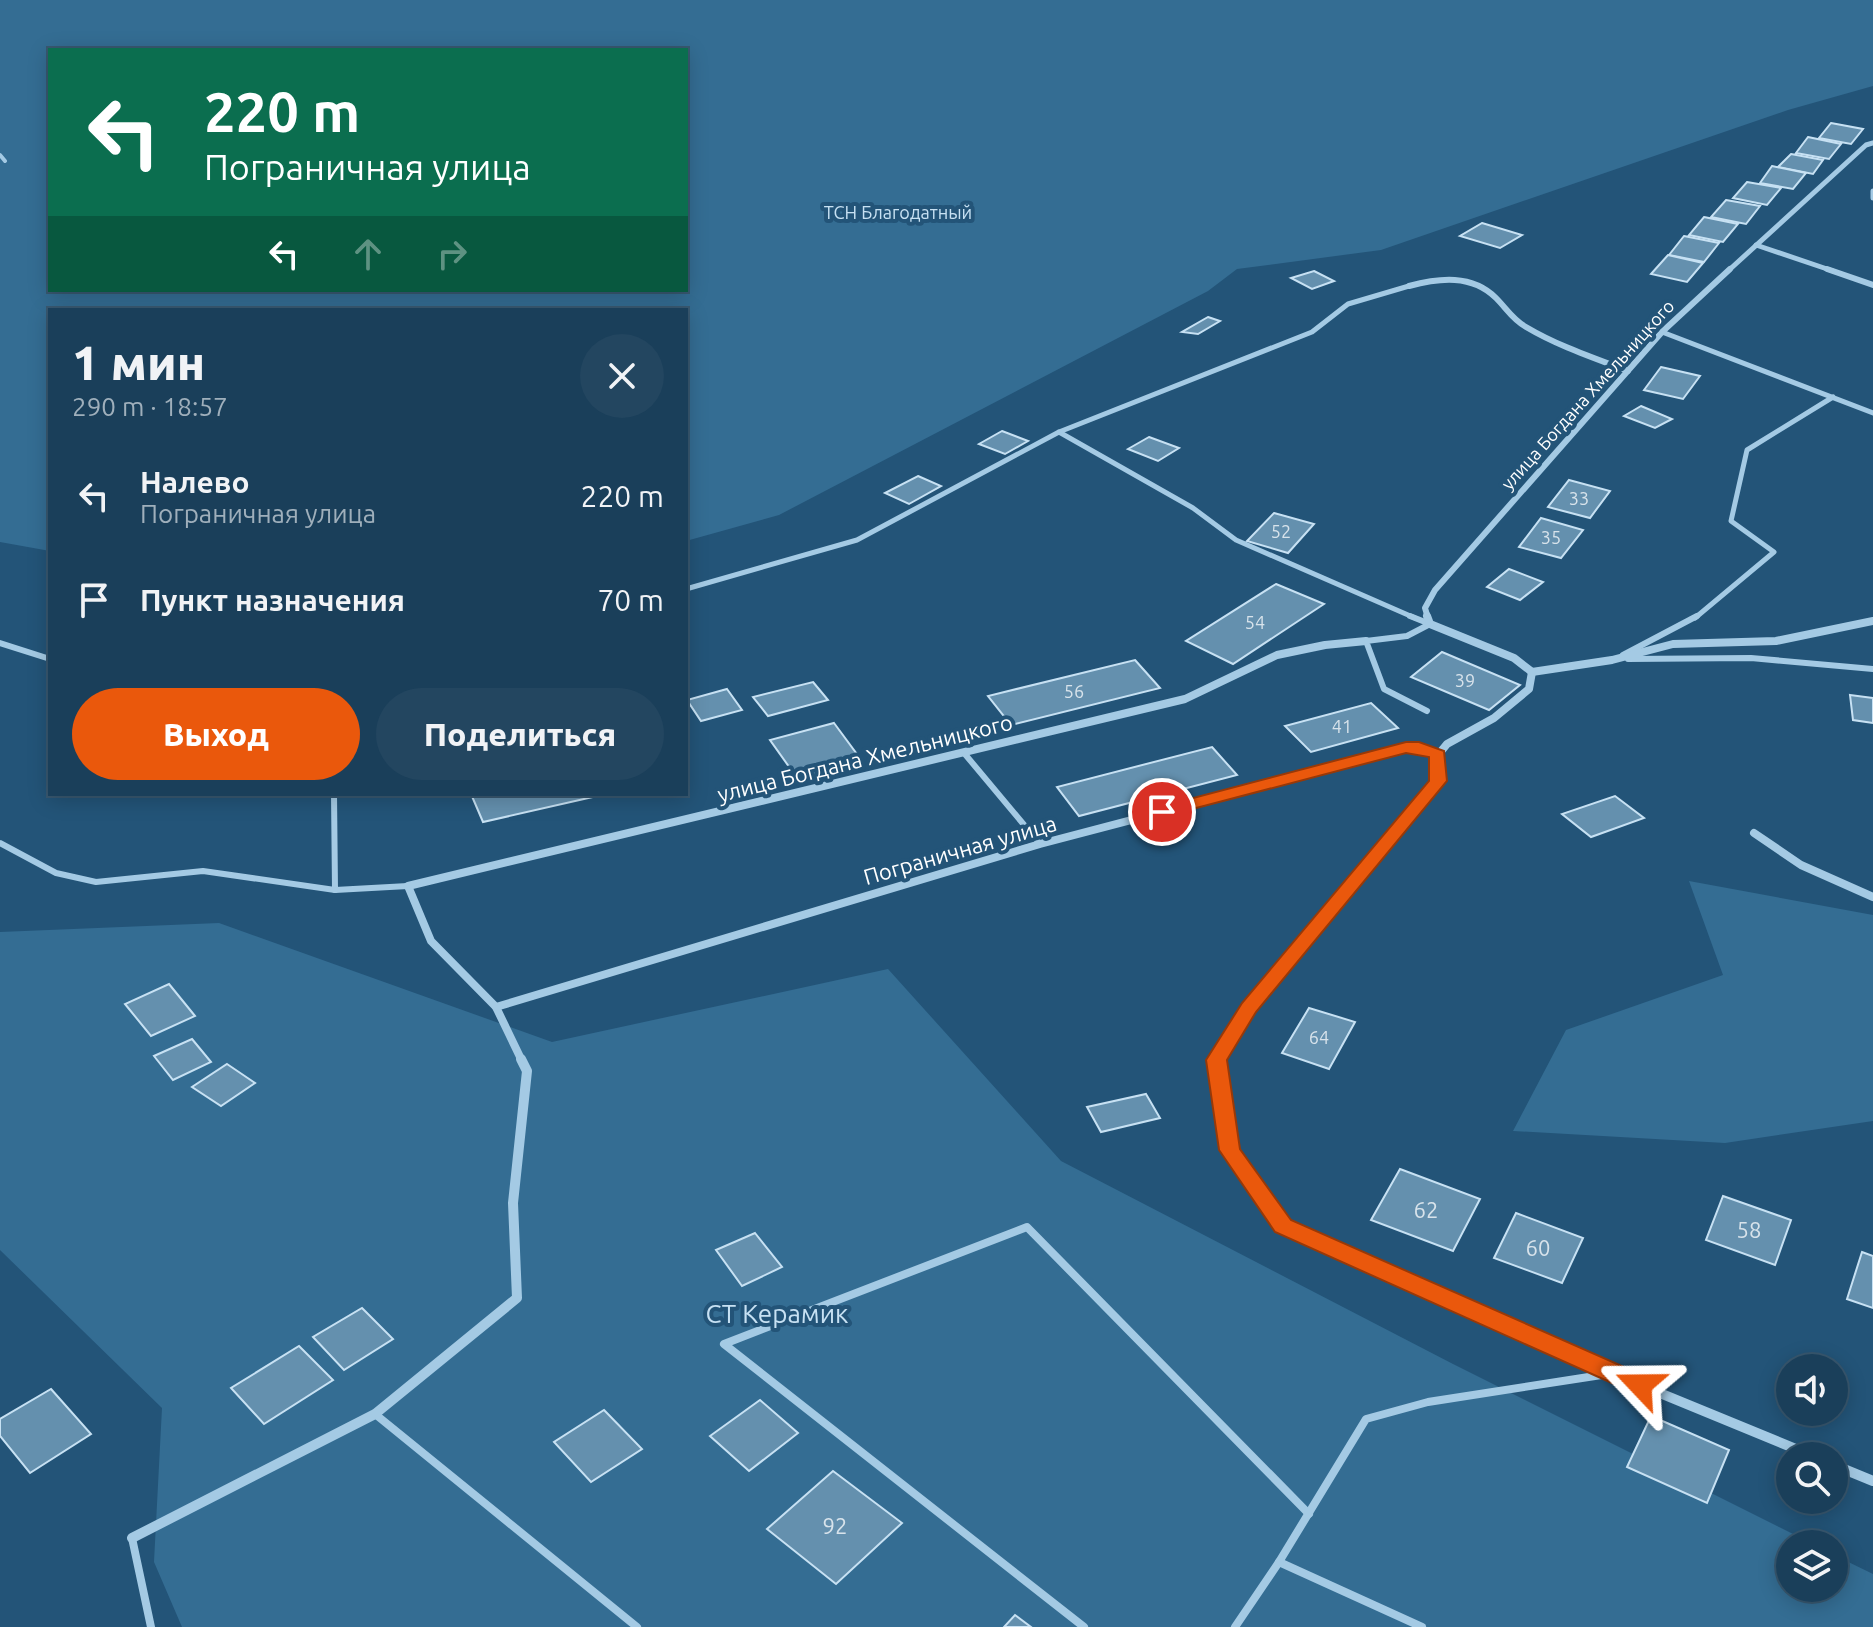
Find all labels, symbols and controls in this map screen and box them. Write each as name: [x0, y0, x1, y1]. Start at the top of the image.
icon: left: [72, 80, 176, 184]
text: 220 m: [204, 80, 360, 143]
text: Пограничная улица: [204, 146, 531, 187]
park label: ТСН Благодатный: [824, 202, 972, 222]
icon: left: [262, 232, 306, 276]
icon: ahead: [346, 232, 390, 276]
icon: right: [430, 232, 474, 276]
street label: улица Богдана Хмельницкого: [1497, 295, 1678, 493]
button: close: [580, 334, 664, 418]
text: 1 мин: [72, 335, 205, 389]
text: 290 m · 18:57: [72, 392, 228, 421]
text: Налево: [140, 465, 250, 499]
icon: left: [72, 474, 116, 518]
text: 220 m: [580, 479, 664, 513]
house number: 33: [1569, 488, 1589, 508]
text: Пограничная улица: [140, 499, 376, 528]
house number: 52: [1271, 521, 1291, 541]
house number: 35: [1541, 527, 1561, 547]
icon: arrive: [72, 578, 116, 622]
text: Пункт назначения: [140, 583, 405, 617]
text: 70 m: [597, 583, 664, 617]
house number: 54: [1245, 612, 1265, 632]
house number: 39: [1455, 670, 1475, 690]
house number: 56: [1064, 681, 1084, 701]
button: Выход: [72, 688, 360, 780]
button: Поделиться: [376, 688, 664, 780]
street label: улица Богдана Хмельницкого: [715, 709, 1015, 806]
house number: 41: [1332, 716, 1352, 736]
pin: [1128, 778, 1196, 846]
icon: arrive: [1140, 790, 1184, 834]
street label: Пограничная улица: [860, 810, 1059, 889]
house number: 64: [1309, 1027, 1329, 1047]
house number: 62: [1414, 1197, 1438, 1222]
house number: 58: [1737, 1217, 1761, 1242]
house number: 60: [1526, 1235, 1550, 1260]
park label: СТ Керамик: [706, 1299, 848, 1328]
position arrow: [1598, 1343, 1682, 1427]
map controls: [1776, 1354, 1848, 1602]
button: sound: [1776, 1354, 1848, 1426]
button: search: [1776, 1442, 1848, 1514]
house number: 92: [823, 1513, 847, 1538]
button: layers: [1776, 1530, 1848, 1602]

